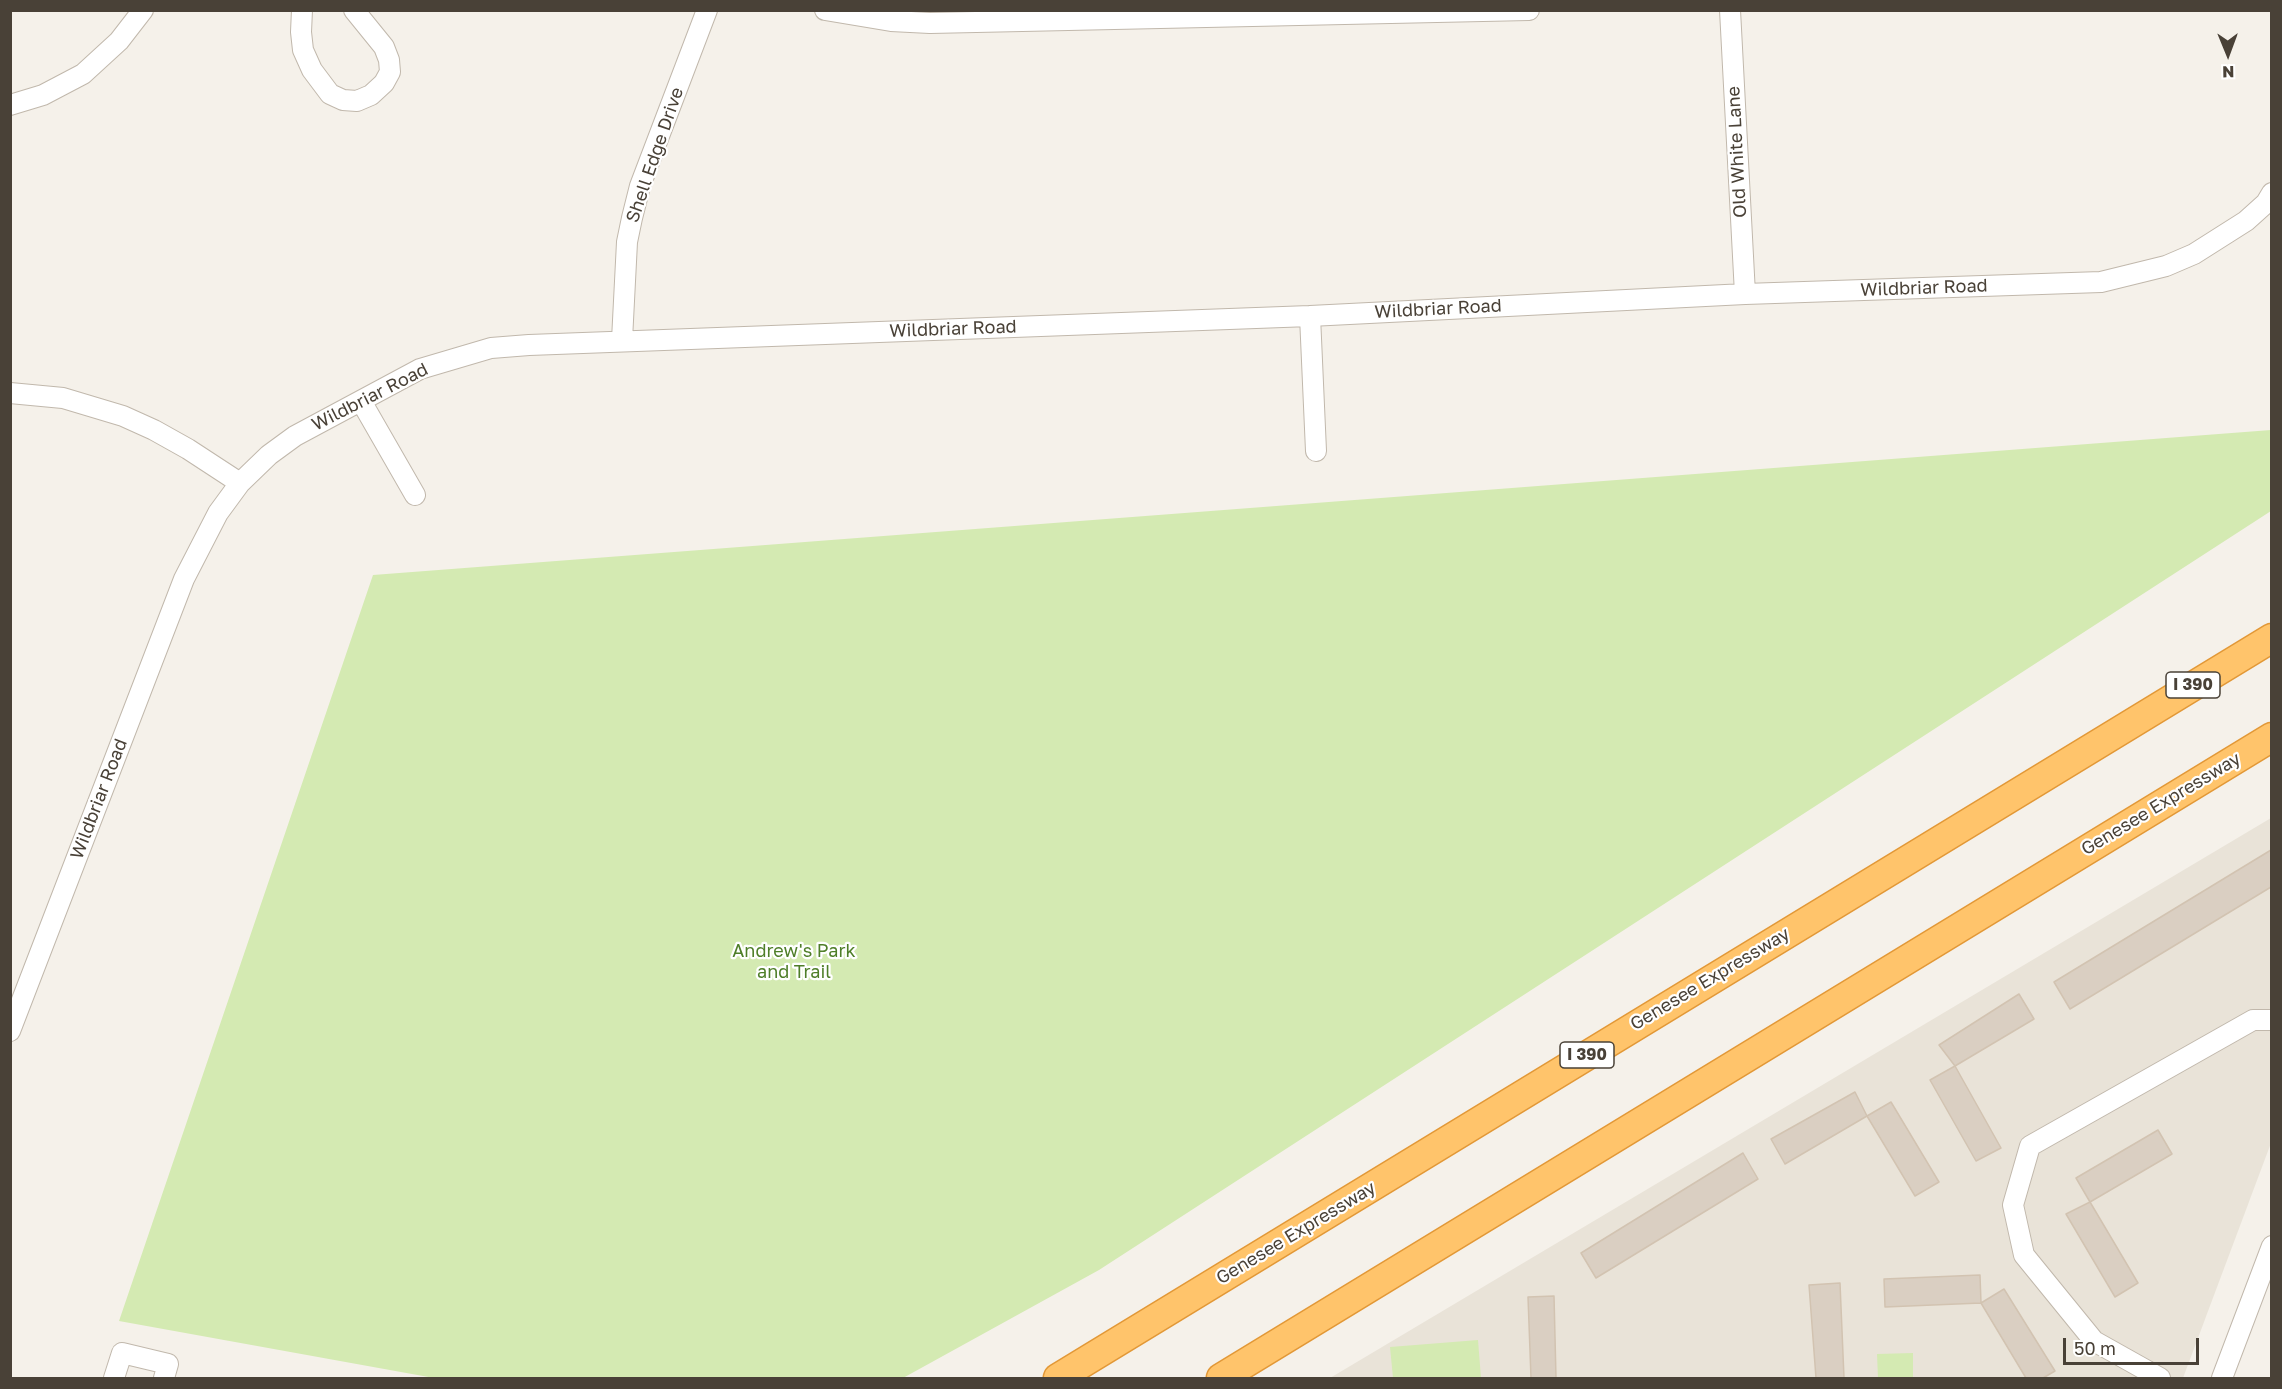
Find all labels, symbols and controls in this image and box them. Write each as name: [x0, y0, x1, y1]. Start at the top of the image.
north arrow: [2198, 24, 2258, 84]
text: N: [2222, 62, 2235, 82]
street label: Shell Edge Drive: [622, 85, 688, 225]
street label: Old White Lane: [1723, 86, 1751, 218]
street label: Wildbriar Road: [1860, 275, 1988, 301]
street label: Wildbriar Road: [1374, 295, 1502, 323]
street label: Wildbriar Road: [889, 316, 1017, 342]
street label: Wildbriar Road: [308, 358, 432, 436]
road number: I 390: [2166, 672, 2220, 698]
street label: Wildbriar Road: [66, 736, 132, 862]
street label: Genesee Expressway: [2077, 748, 2245, 860]
street label: Genesee Expressway: [1626, 923, 1794, 1035]
park label: Andrew's Park and Trail: [732, 940, 856, 982]
road number: I 390: [1560, 1042, 1614, 1068]
street label: Genesee Expressway: [1212, 1177, 1380, 1289]
scale bar: [2066, 1326, 2202, 1364]
text: 50 m: [2074, 1337, 2116, 1359]

